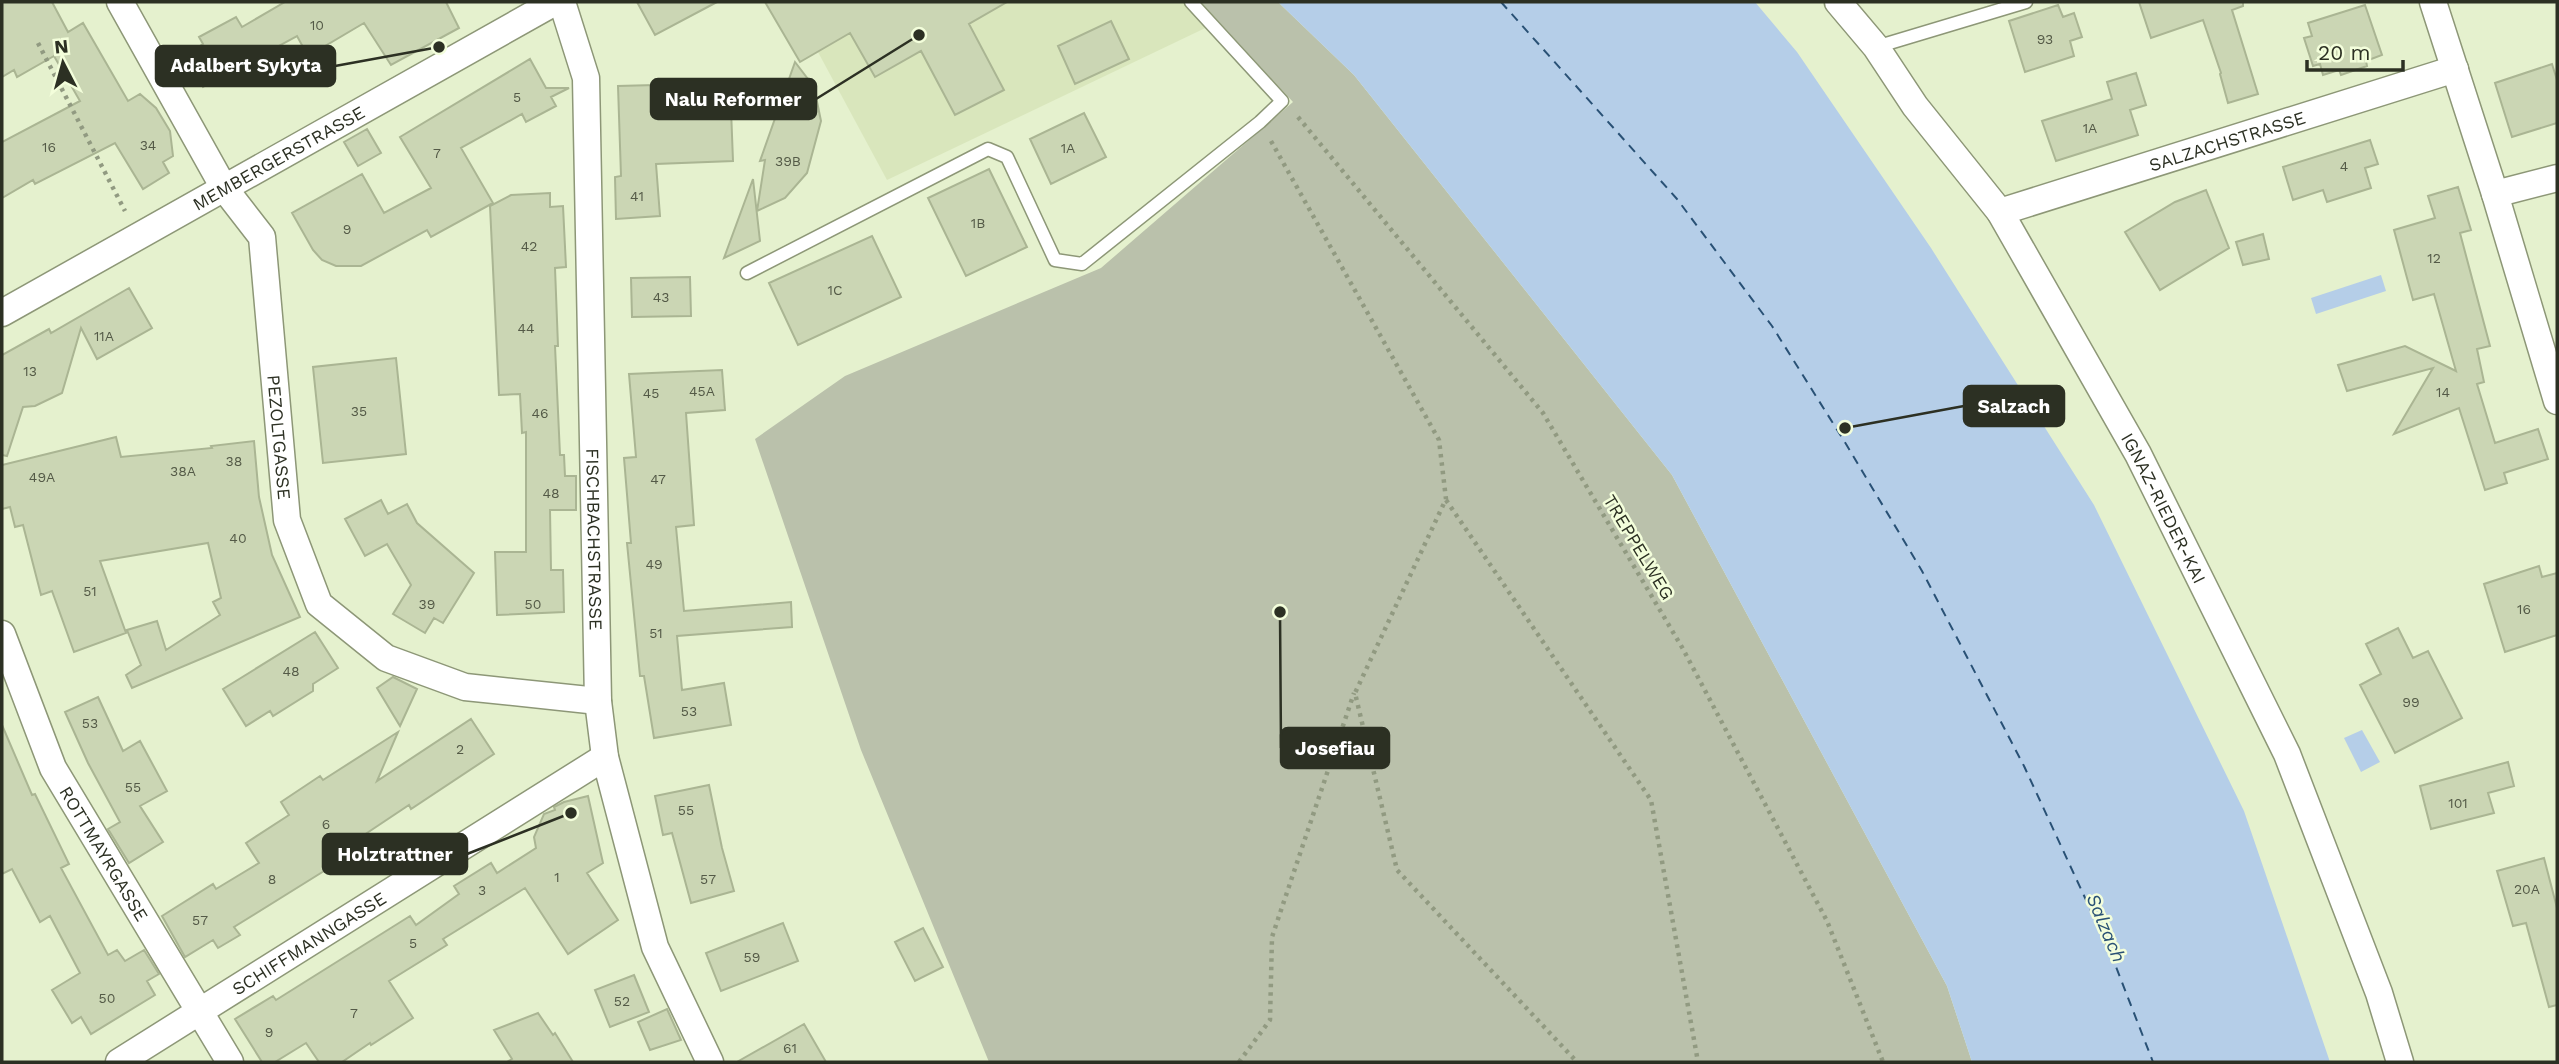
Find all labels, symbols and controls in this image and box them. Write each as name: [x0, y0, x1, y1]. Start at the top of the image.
house number: 10: [310, 17, 324, 33]
north arrow: [28, 28, 98, 98]
scale bar: [2307, 28, 2403, 72]
house number: 93: [2037, 31, 2053, 47]
text: N: [53, 34, 69, 59]
text: 20 m: [2318, 40, 2370, 65]
callout: Adalbert Sykyta: [156, 46, 335, 86]
text: Adalbert Sykyta: [170, 54, 322, 77]
callout: Nalu Reformer: [651, 79, 816, 119]
text: Nalu Reformer: [665, 88, 802, 111]
house number: 5: [513, 89, 521, 105]
street label: MEMBERGERSTRASSE: [189, 101, 368, 214]
street label: SALZACHSTRASSE: [2146, 106, 2308, 175]
house number: 1A: [2083, 120, 2097, 136]
house number: 34: [140, 137, 156, 153]
house number: 16: [42, 139, 56, 155]
house number: 1A: [1061, 140, 1075, 156]
house number: 7: [433, 145, 441, 161]
house number: 39B: [775, 153, 801, 169]
house number: 4: [2340, 158, 2348, 174]
house number: 41: [630, 188, 644, 204]
house number: 1B: [971, 215, 985, 231]
house number: 9: [343, 221, 351, 237]
house number: 42: [521, 238, 537, 254]
house number: 12: [2427, 250, 2441, 266]
house number: 1C: [827, 282, 843, 298]
house number: 43: [653, 289, 669, 305]
house number: 44: [517, 320, 535, 336]
house number: 11A: [94, 328, 114, 344]
house number: 13: [23, 363, 37, 379]
street label: PEZOLTGASSE: [264, 374, 296, 500]
house number: 45A: [689, 383, 715, 399]
house number: 14: [2436, 384, 2450, 400]
house number: 45: [643, 385, 659, 401]
callout: Salzach: [1964, 386, 2064, 426]
text: Salzach: [1978, 395, 2050, 418]
house number: 35: [351, 403, 367, 419]
house number: 46: [531, 405, 549, 421]
street label: IGNAZ-RIEDER-KAI: [2118, 429, 2211, 587]
street label: FISCHBACHSTRASSE: [583, 448, 607, 631]
house number: 38: [226, 453, 242, 469]
house number: 38A: [170, 463, 196, 479]
house number: 49A: [29, 469, 55, 485]
house number: 47: [650, 471, 666, 487]
house number: 48: [542, 485, 560, 501]
street label: TREPPELWEG: [1599, 491, 1679, 603]
house number: 40: [229, 530, 247, 546]
house number: 49: [645, 556, 663, 572]
house number: 51: [83, 583, 97, 599]
house number: 39: [419, 596, 435, 612]
house number: 50: [525, 596, 541, 612]
house number: 16: [2517, 601, 2531, 617]
house number: 51: [649, 625, 663, 641]
house number: 48: [282, 663, 300, 679]
house number: 99: [2402, 694, 2420, 710]
house number: 53: [681, 703, 697, 719]
house number: 53: [82, 715, 98, 731]
callout: Josefiau: [1281, 728, 1389, 768]
text: Josefiau: [1295, 737, 1375, 760]
house number: 2: [456, 741, 464, 757]
house number: 55: [125, 779, 141, 795]
street label: ROTTMAYRGASSE: [56, 782, 153, 925]
house number: 101: [2448, 795, 2468, 811]
house number: 55: [678, 802, 694, 818]
house number: 6: [322, 816, 330, 832]
callout: Holztrattner: [323, 834, 467, 874]
text: Holztrattner: [337, 843, 454, 866]
house number: 1: [554, 869, 560, 885]
house number: 8: [268, 871, 276, 887]
house number: 57: [700, 871, 716, 887]
house number: 20A: [2514, 881, 2540, 897]
house number: 3: [478, 882, 486, 898]
street label: SCHIFFMANNGASSE: [228, 887, 389, 999]
water label: Salzach: [2081, 890, 2131, 966]
house number: 57: [192, 912, 208, 928]
house number: 5: [409, 935, 417, 951]
house number: 59: [744, 949, 760, 965]
house number: 50: [99, 990, 115, 1006]
house number: 52: [614, 993, 630, 1009]
house number: 7: [350, 1005, 358, 1021]
house number: 9: [265, 1024, 273, 1040]
house number: 61: [783, 1040, 797, 1056]

